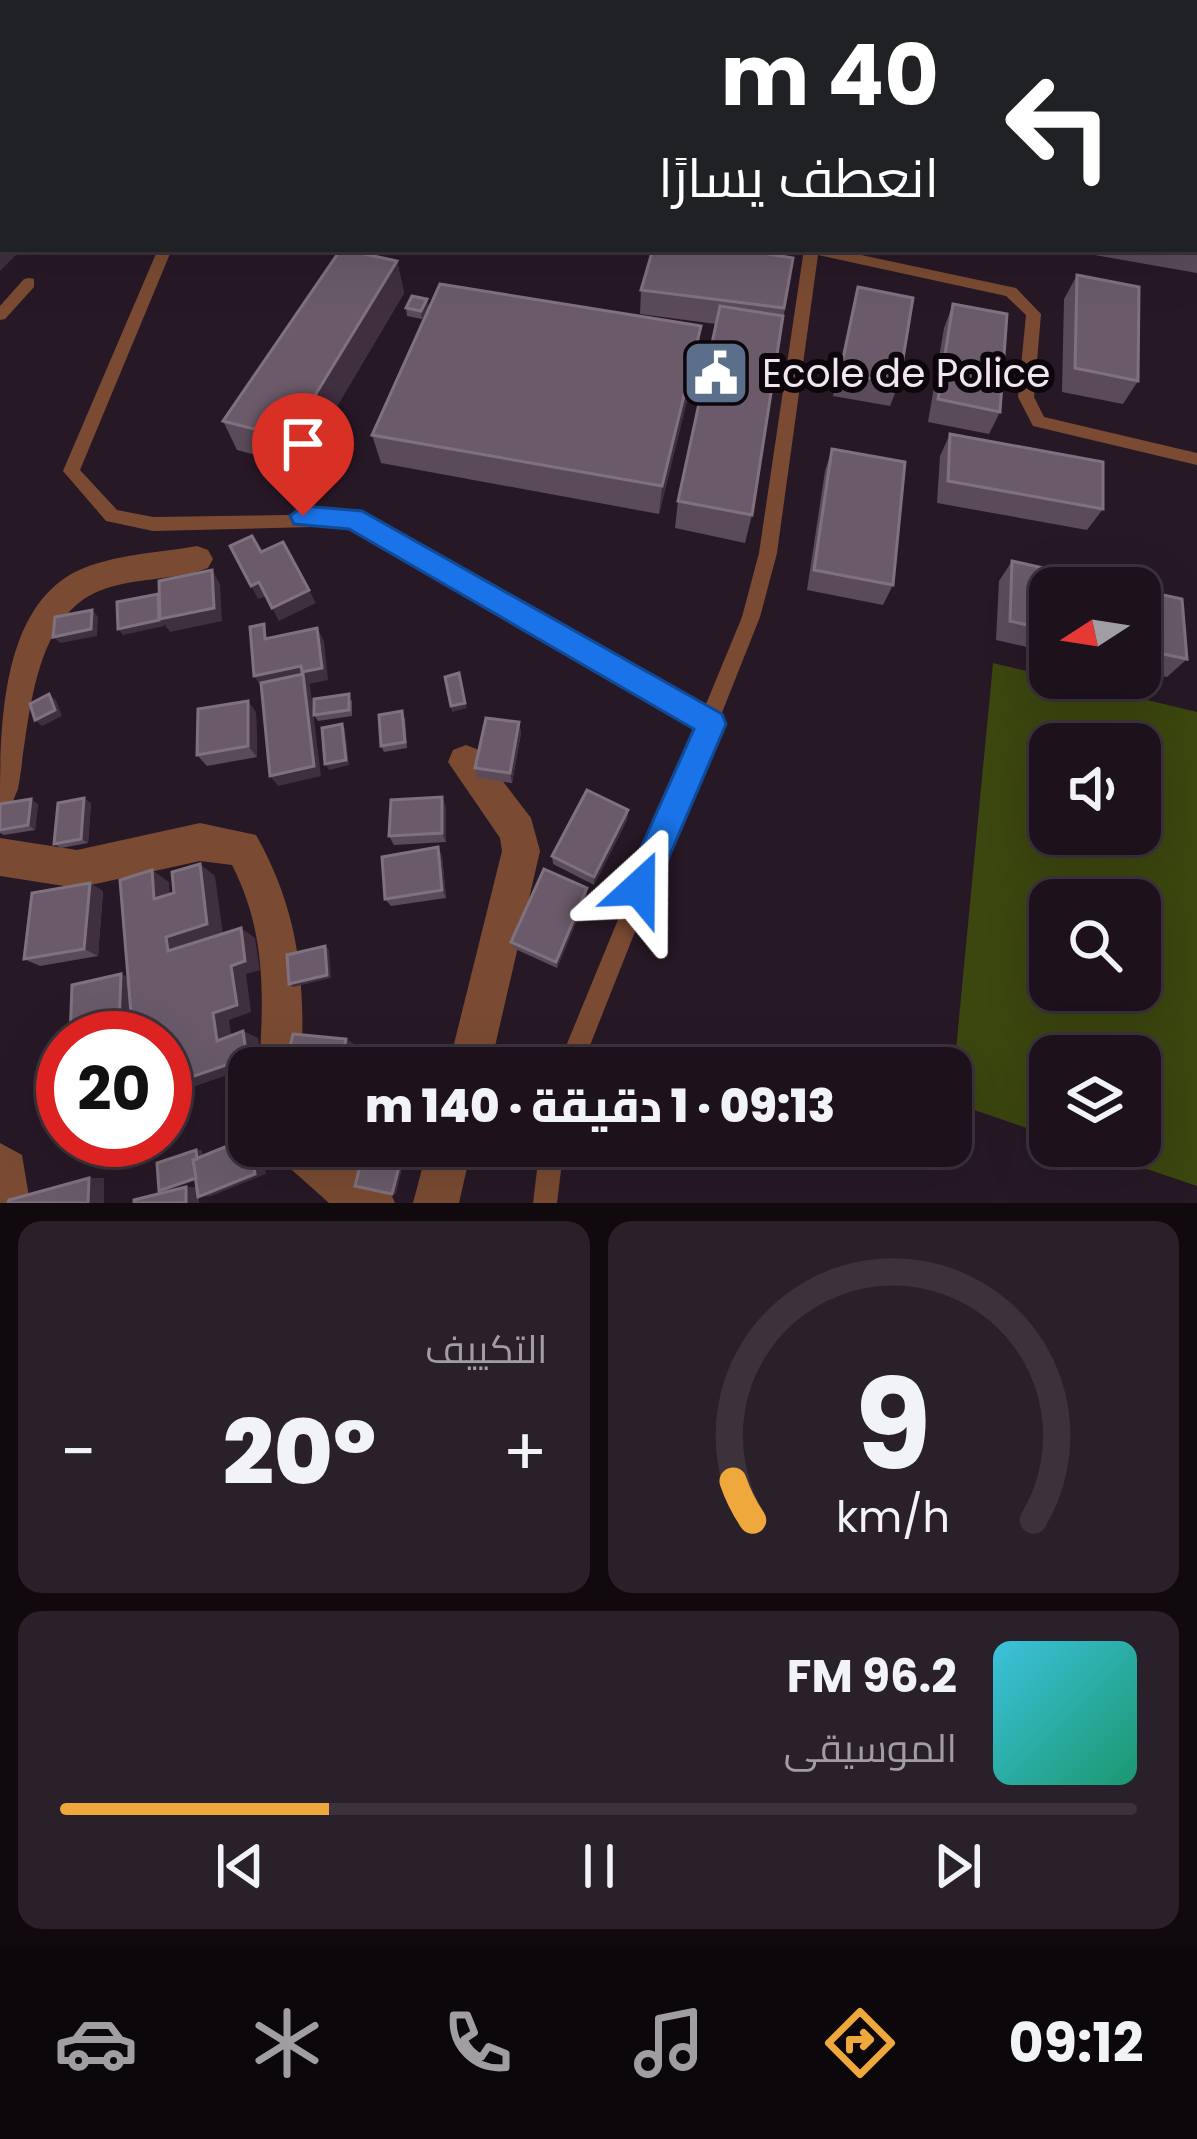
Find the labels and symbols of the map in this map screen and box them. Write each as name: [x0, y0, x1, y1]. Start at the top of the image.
public building icon: Ecole de Police: [681, 338, 751, 408]
place label: Ecole de Police: [762, 346, 1050, 401]
pin: [252, 393, 354, 516]
north arrow: [1029, 567, 1161, 699]
position arrow: [576, 825, 702, 951]
speed limit sign: 20: [36, 1011, 192, 1167]

